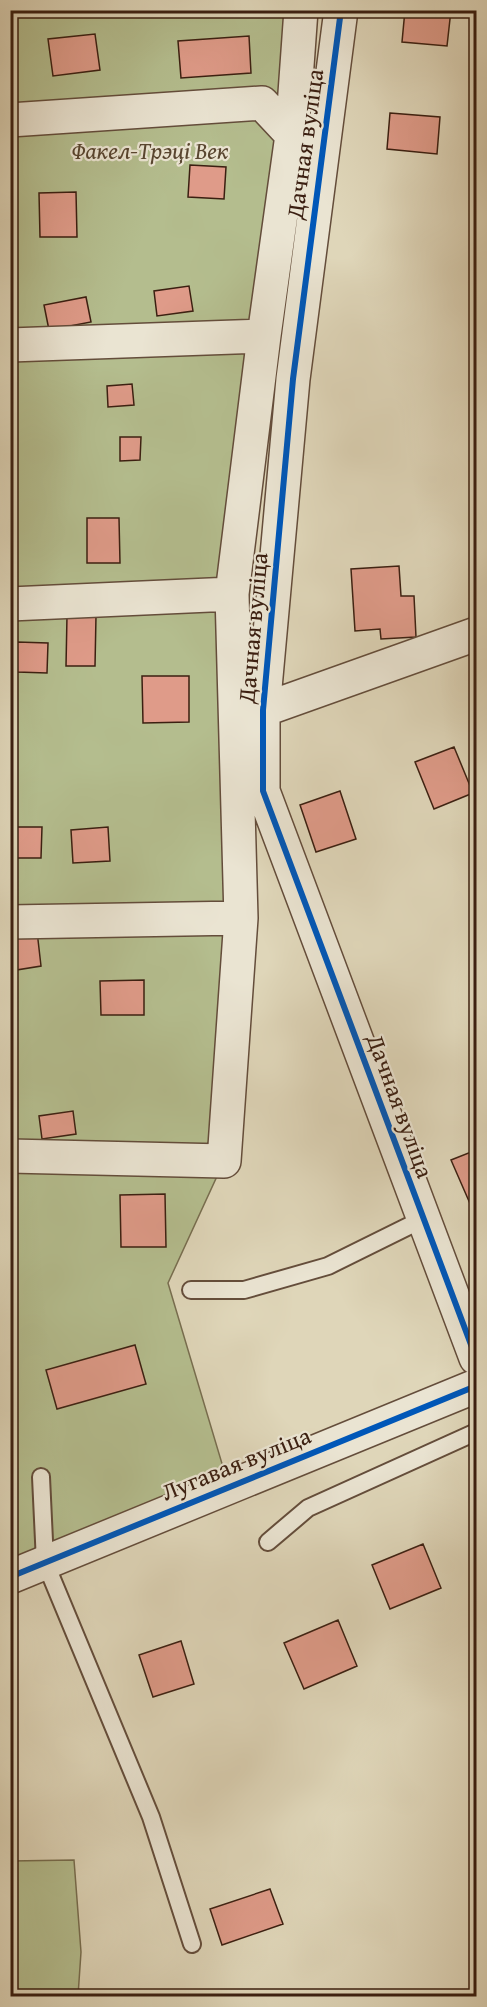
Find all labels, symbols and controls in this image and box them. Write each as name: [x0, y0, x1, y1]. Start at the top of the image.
street label: Дачная вуліца: [277, 66, 332, 222]
park label: Факел-Трэці Век: [71, 133, 229, 168]
street label: Дачная вуліца: [228, 550, 277, 706]
street label: Дачная вуліца: [358, 1028, 443, 1183]
street label: Лугавая вуліца: [156, 1417, 316, 1509]

